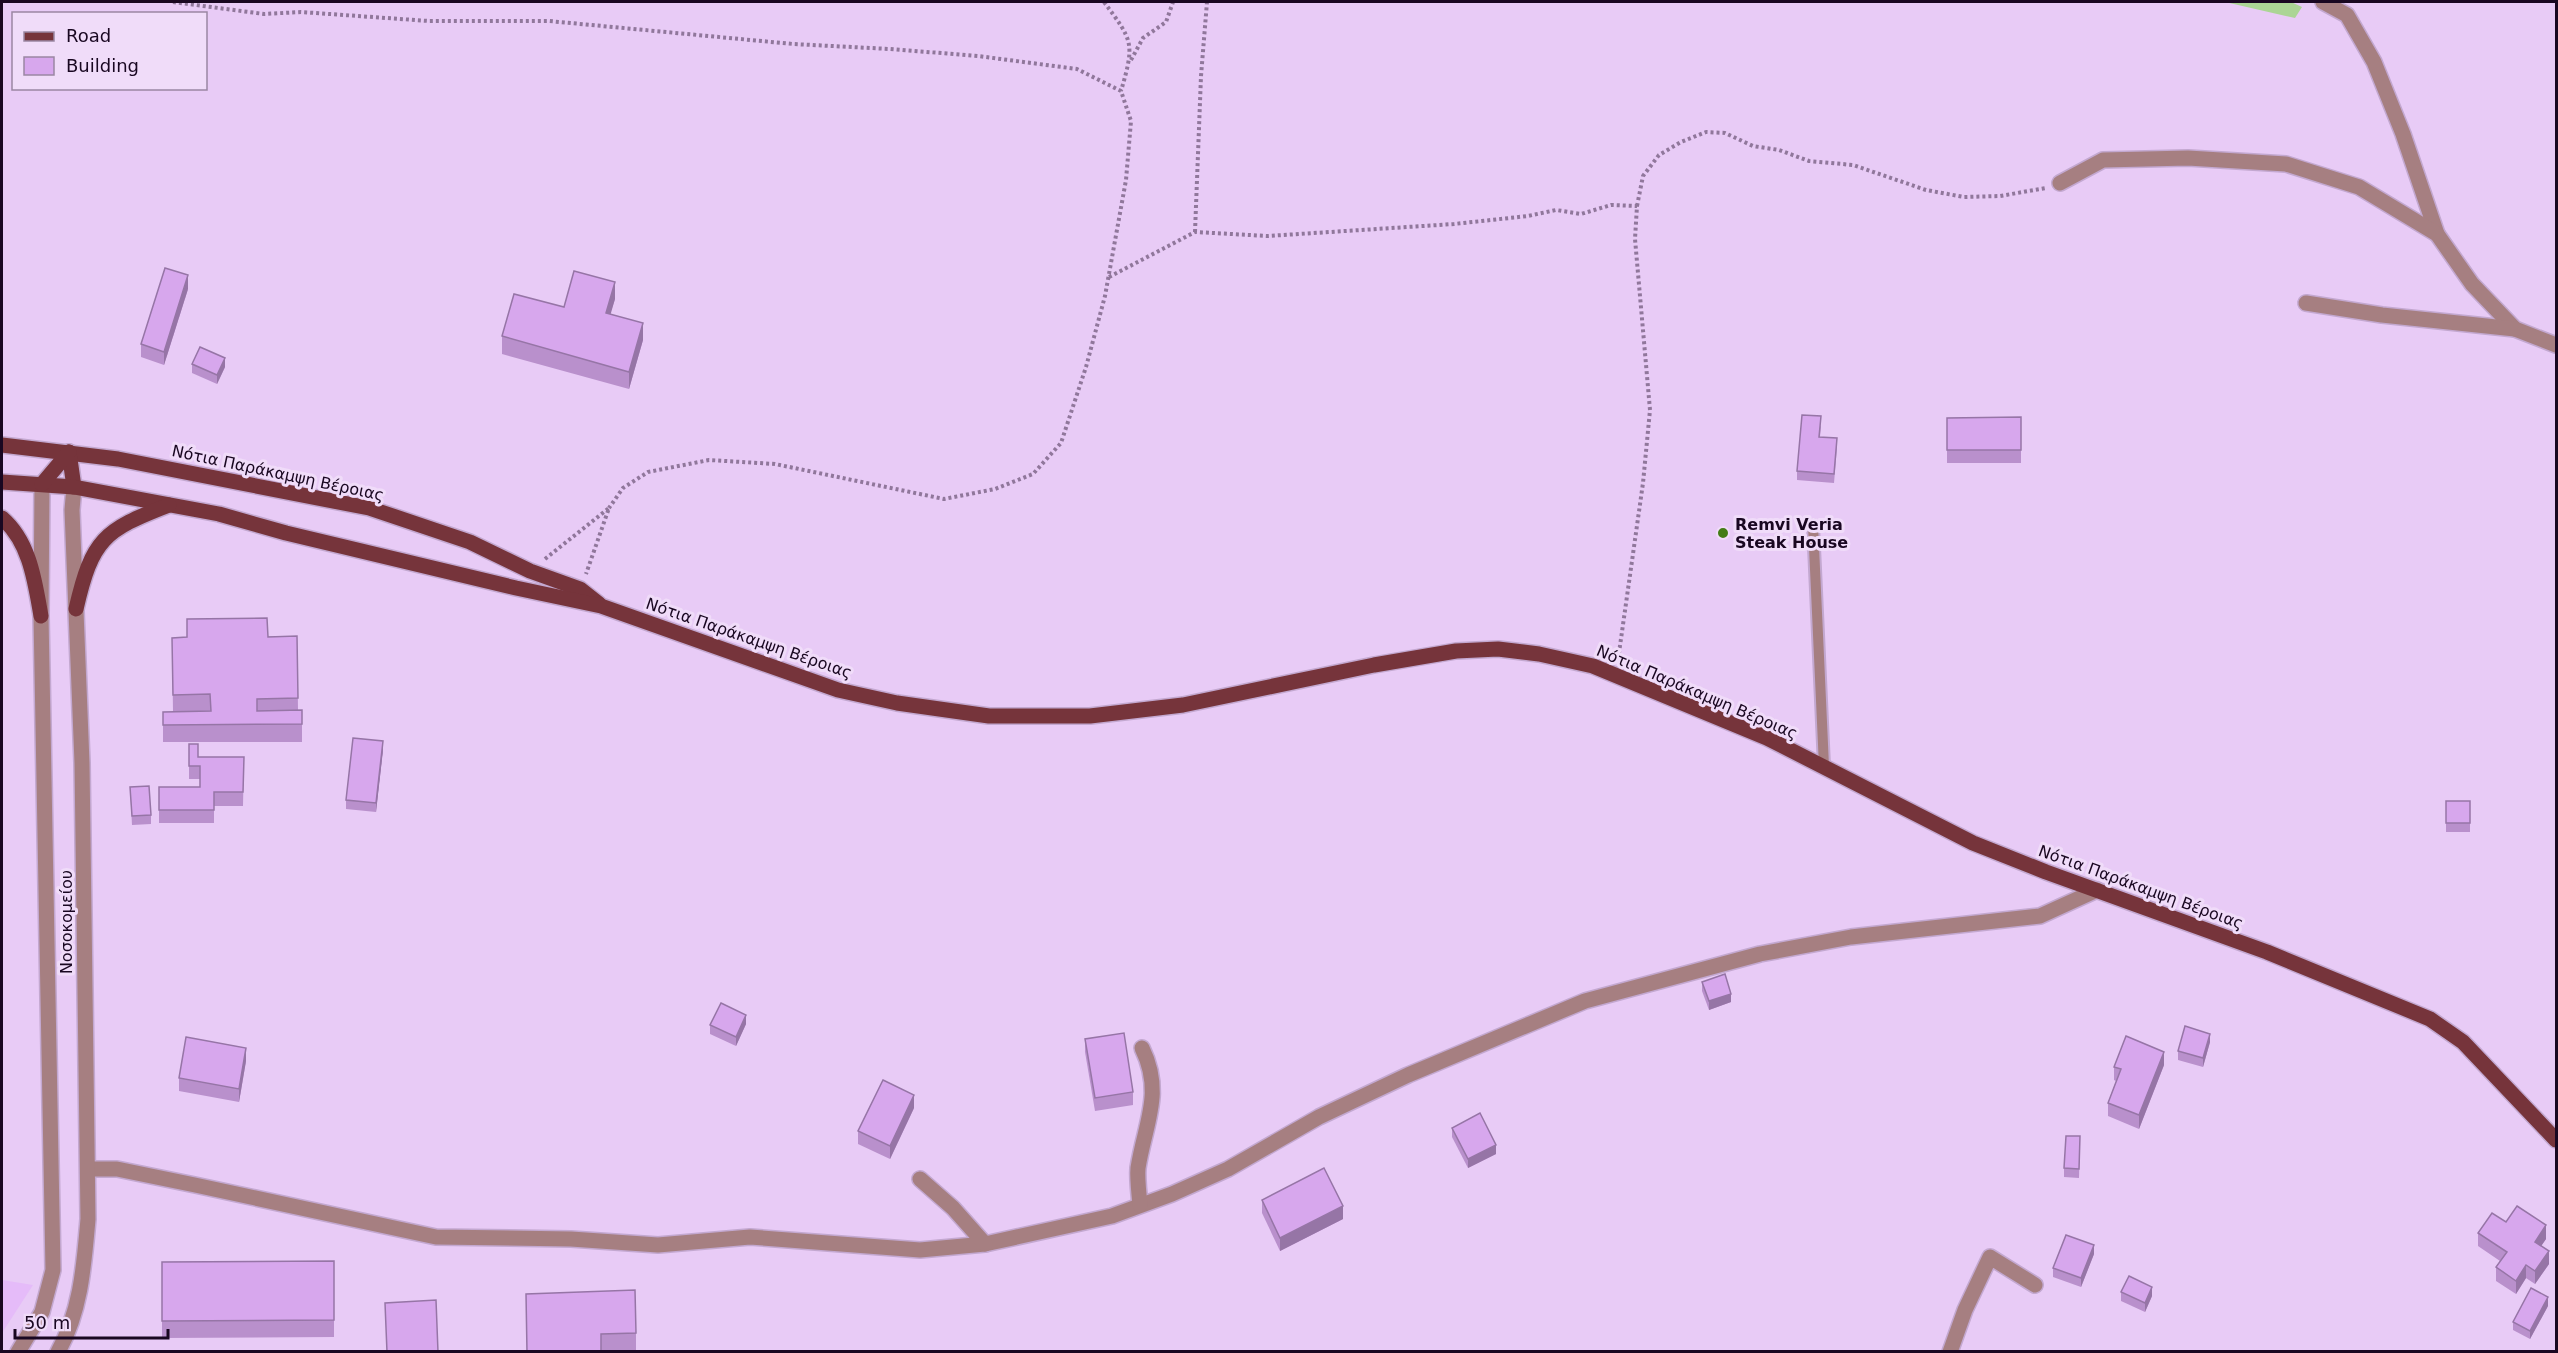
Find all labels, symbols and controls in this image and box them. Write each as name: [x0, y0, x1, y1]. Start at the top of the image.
legend: [12, 12, 207, 90]
text: Road: [66, 25, 111, 46]
text: Building: [66, 55, 139, 76]
street label: Νότια Παράκαμψη Βέροιας: [170, 441, 386, 505]
place label: Remvi Veria Steak House: [1735, 515, 1848, 552]
marker: Remvi Veria Steak House: [1716, 526, 1730, 540]
street label: Νότια Παράκαμψη Βέροιας: [644, 594, 854, 682]
street label: Νότια Παράκαμψη Βέροιας: [1594, 641, 1800, 743]
street label: Νότια Παράκαμψη Βέροιας: [2036, 841, 2246, 933]
street label: Νοσοκομείου: [57, 870, 76, 974]
scale bar: [15, 1302, 168, 1340]
text: 50 m: [24, 1312, 70, 1333]

